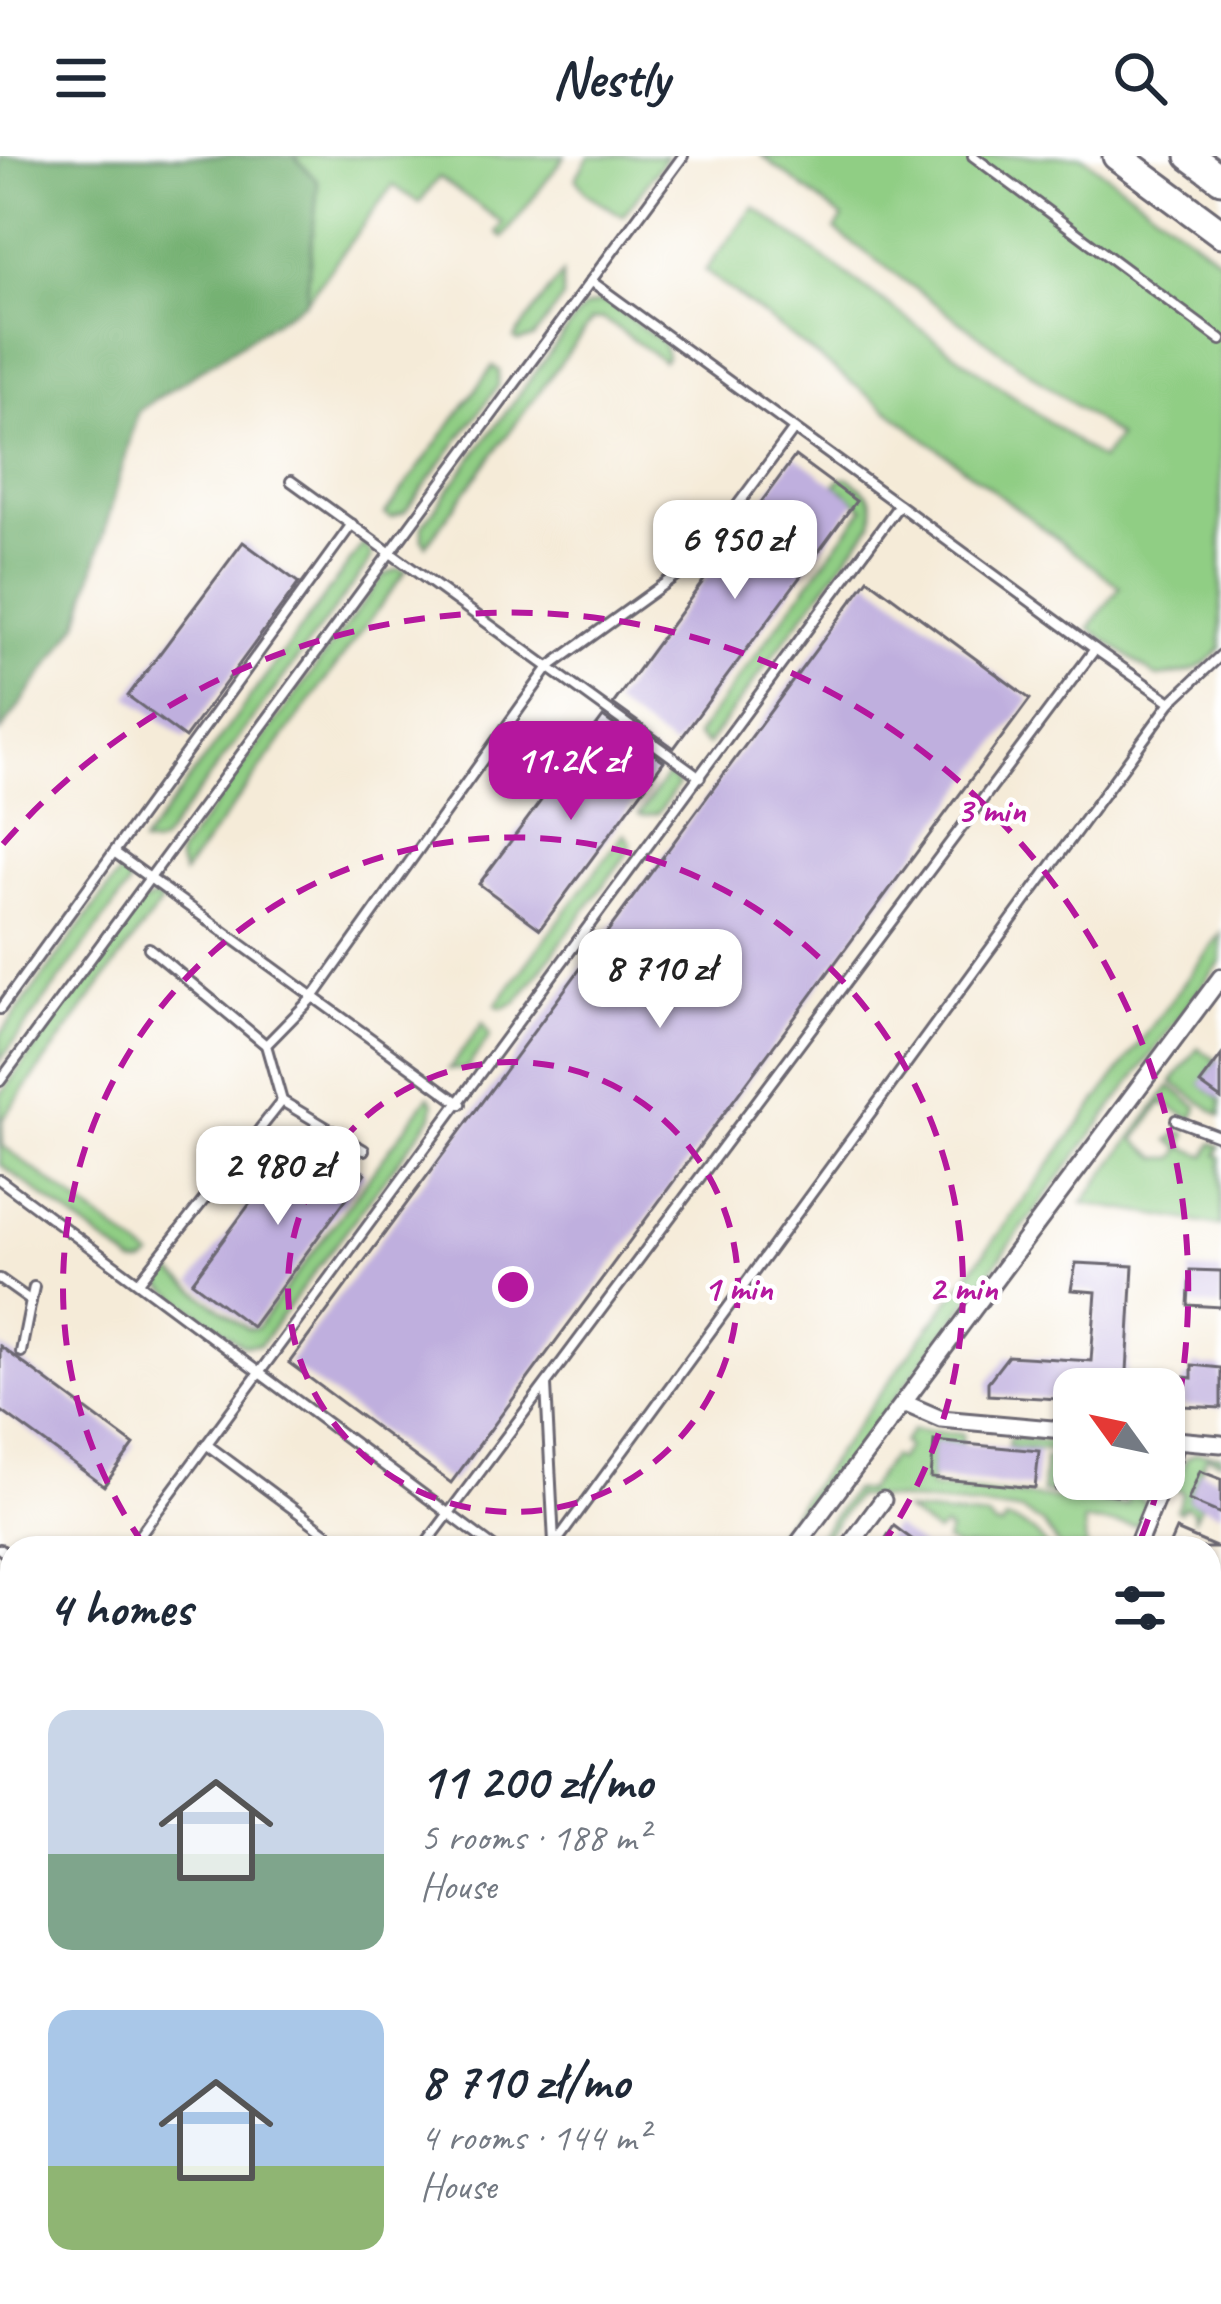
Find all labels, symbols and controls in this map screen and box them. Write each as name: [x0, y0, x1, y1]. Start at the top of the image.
text: Nestly: [552, 44, 669, 112]
icon: menu: [48, 45, 114, 111]
icon: search: [1107, 45, 1173, 111]
pin: 6 950 zł: [611, 500, 859, 602]
text: 6 950 zł: [680, 514, 790, 563]
pin: 11.2K zł: [447, 721, 695, 823]
text: 11.2K zł: [516, 735, 626, 784]
text: 3 min: [957, 787, 1027, 833]
pin: 8 710 zł: [536, 929, 784, 1031]
text: 8 710 zł: [605, 943, 715, 992]
pin: 2 980 zł: [154, 1126, 402, 1228]
text: 2 980 zł: [223, 1140, 333, 1189]
text: 1 min: [704, 1265, 774, 1311]
text: 2 min: [929, 1265, 999, 1311]
centre of rings: [492, 1266, 534, 1308]
north arrow: [1053, 1368, 1185, 1500]
map controls: [1053, 1368, 1185, 1500]
icon: filters: [1107, 1575, 1173, 1641]
text: 4 homes: [48, 1576, 192, 1640]
text: 11 200 zł/mo: [420, 1749, 652, 1813]
icon: home: [144, 1758, 288, 1902]
text: 5 rooms · 188 m²: [420, 1813, 648, 1862]
text: House: [420, 1862, 496, 1911]
text: 8 710 zł/mo: [420, 2049, 629, 2113]
icon: home: [144, 2058, 288, 2202]
text: 4 rooms · 144 m²: [420, 2113, 648, 2162]
text: House: [420, 2162, 496, 2211]

